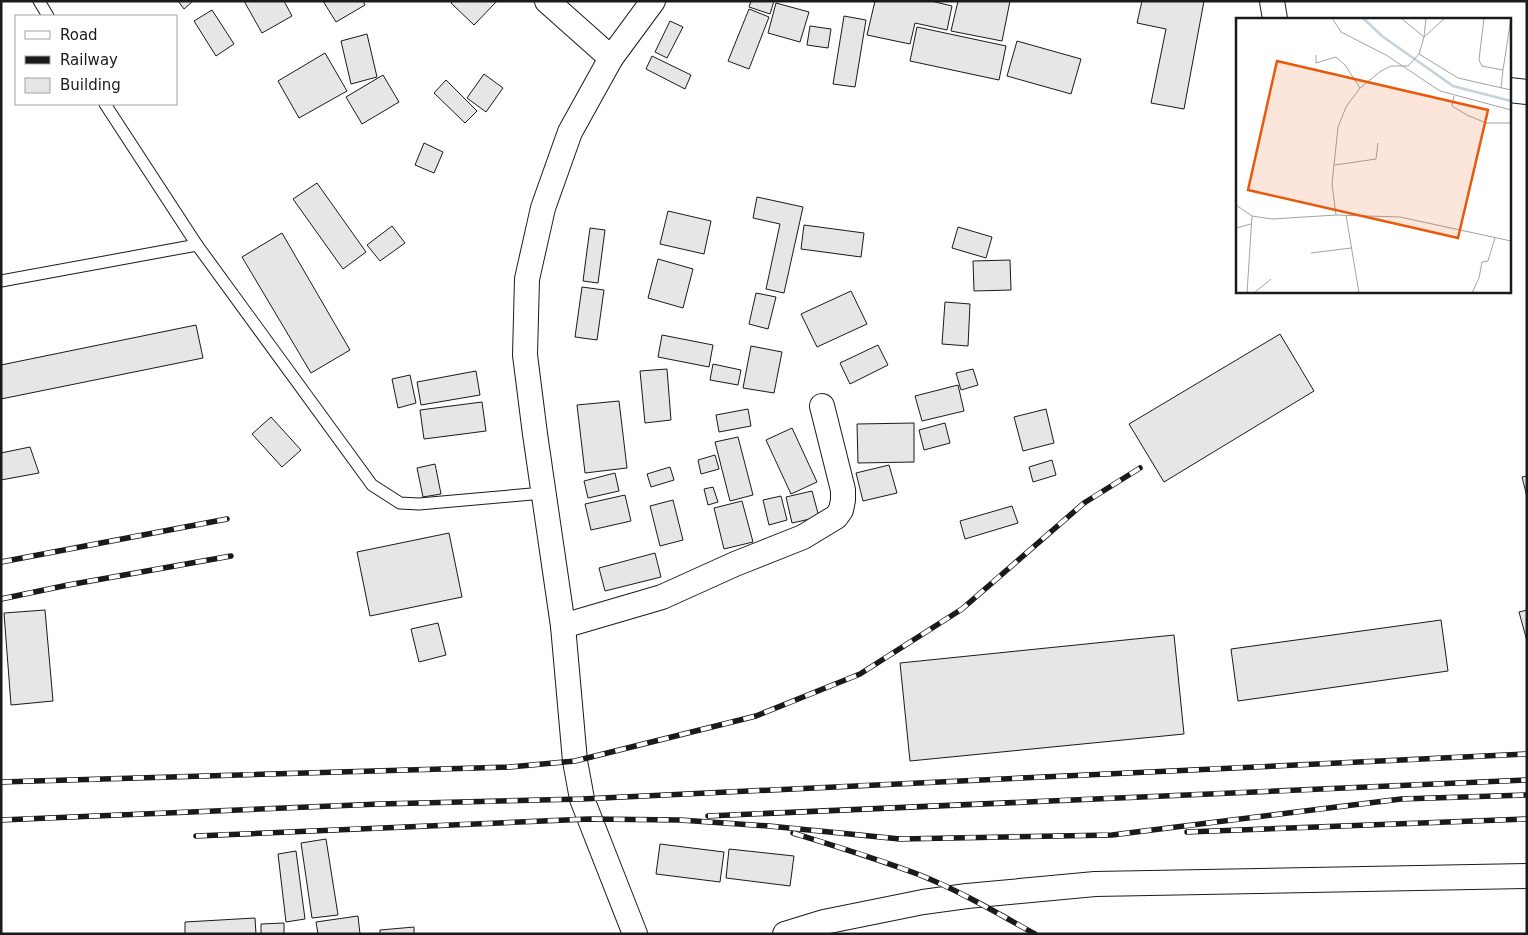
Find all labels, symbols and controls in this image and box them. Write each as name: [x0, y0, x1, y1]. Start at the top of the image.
legend: [15, 15, 178, 105]
inset map: [1236, 18, 1510, 292]
text: Road: [60, 26, 98, 44]
text: Railway: [60, 51, 118, 69]
text: Building: [60, 76, 121, 94]

